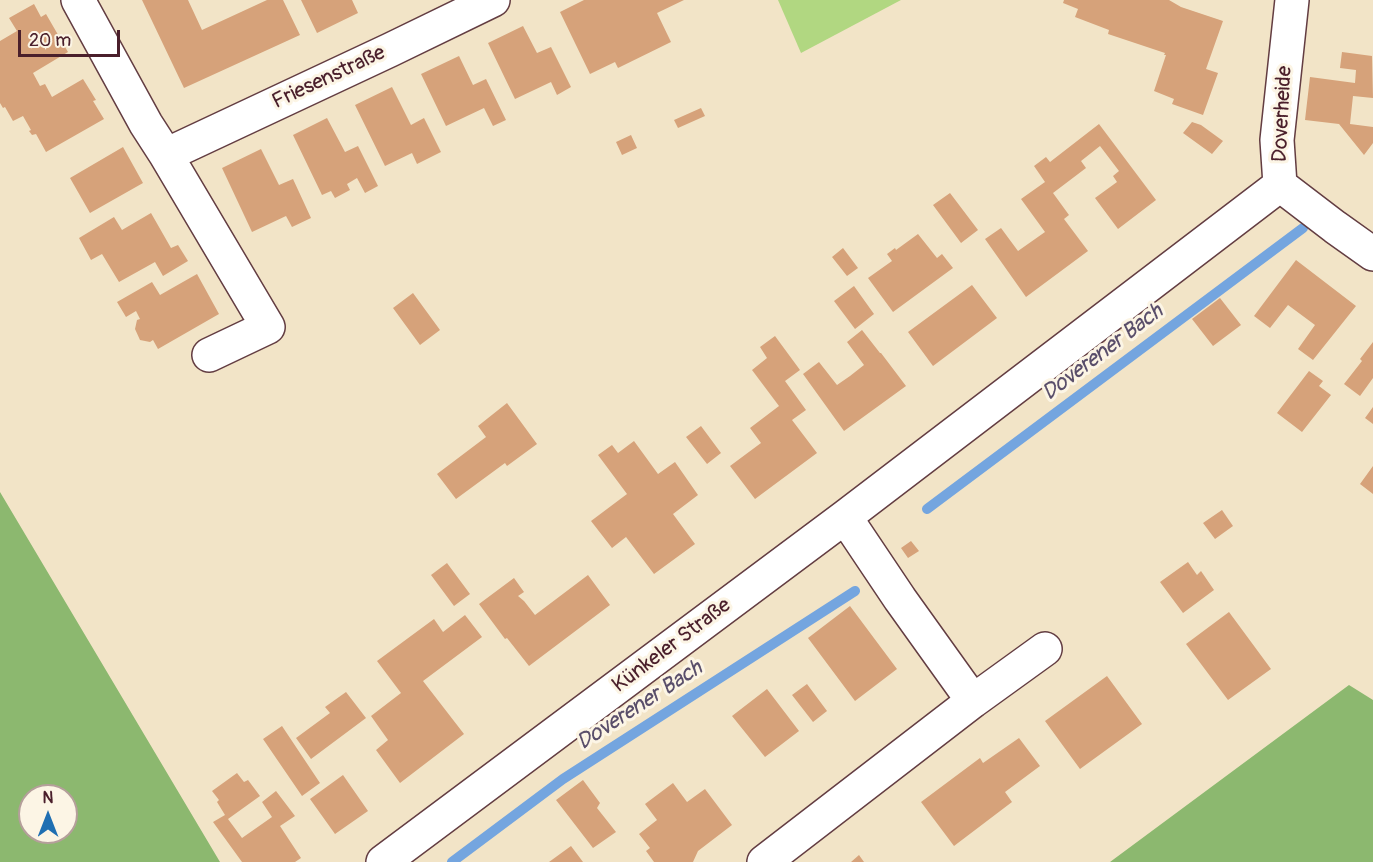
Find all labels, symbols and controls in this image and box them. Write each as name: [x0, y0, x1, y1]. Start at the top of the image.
scale bar: [21, 18, 123, 56]
text: 20 m: [29, 29, 71, 52]
street label: Friesenstraße: [268, 41, 390, 115]
street label: Doverheide: [1268, 65, 1298, 163]
water label: Doverener Bach: [1037, 299, 1169, 407]
street label: Künkeler Straße: [608, 593, 736, 699]
water label: Doverener Bach: [572, 656, 708, 756]
north arrow: [18, 784, 78, 844]
text: N: [43, 788, 53, 808]

